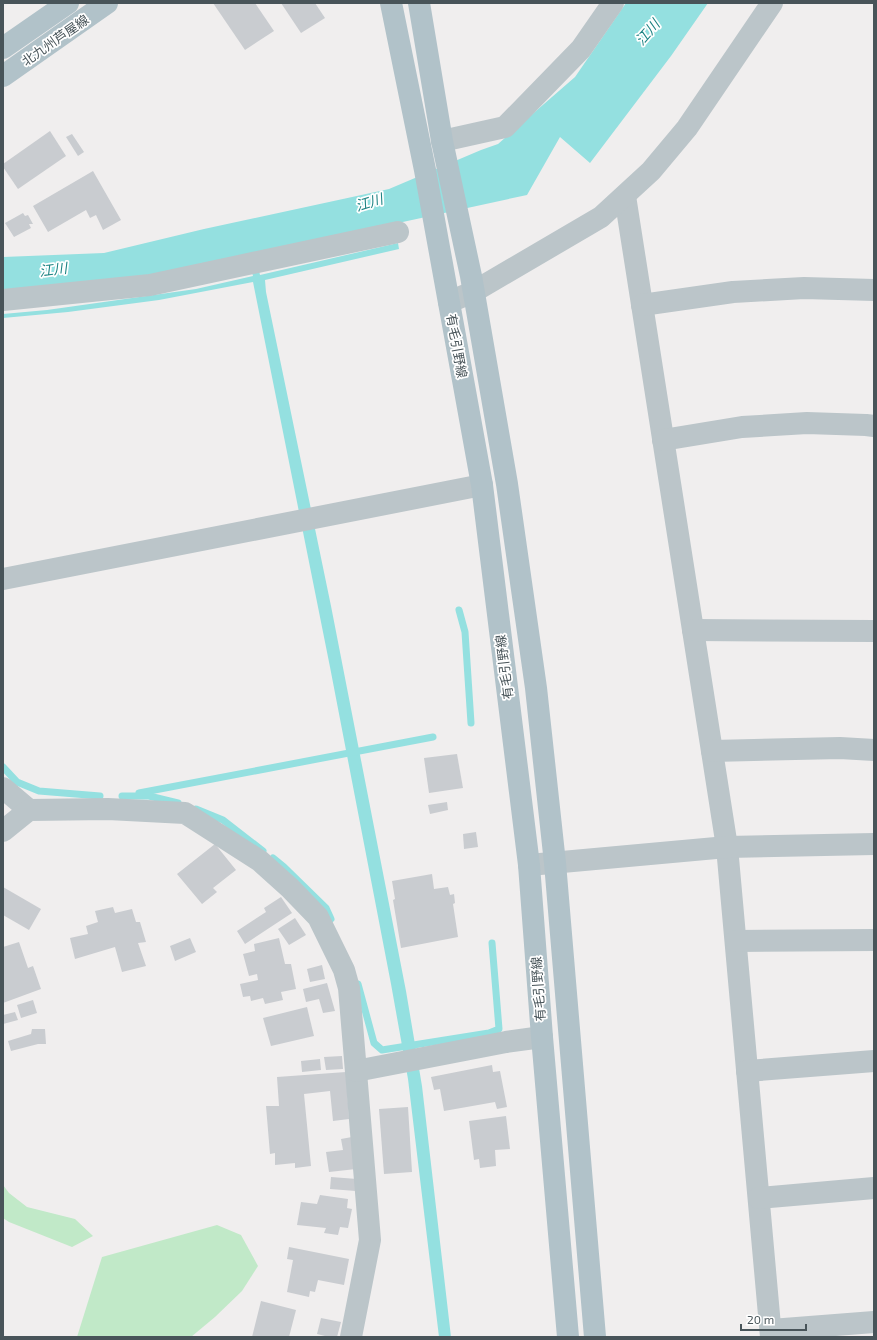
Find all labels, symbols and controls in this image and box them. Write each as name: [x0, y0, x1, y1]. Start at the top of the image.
street label: 北九州芦屋線: [18, 11, 92, 69]
water label: 江川: [631, 14, 664, 48]
water label: 江川: [353, 189, 387, 214]
water label: 江川: [38, 259, 70, 279]
street label: 有毛引野線: [443, 313, 471, 379]
street label: 有毛引野線: [492, 634, 516, 700]
street label: 有毛引野線: [528, 956, 548, 1022]
scale bar: [741, 1306, 806, 1332]
text: 20 m: [747, 1312, 774, 1326]

